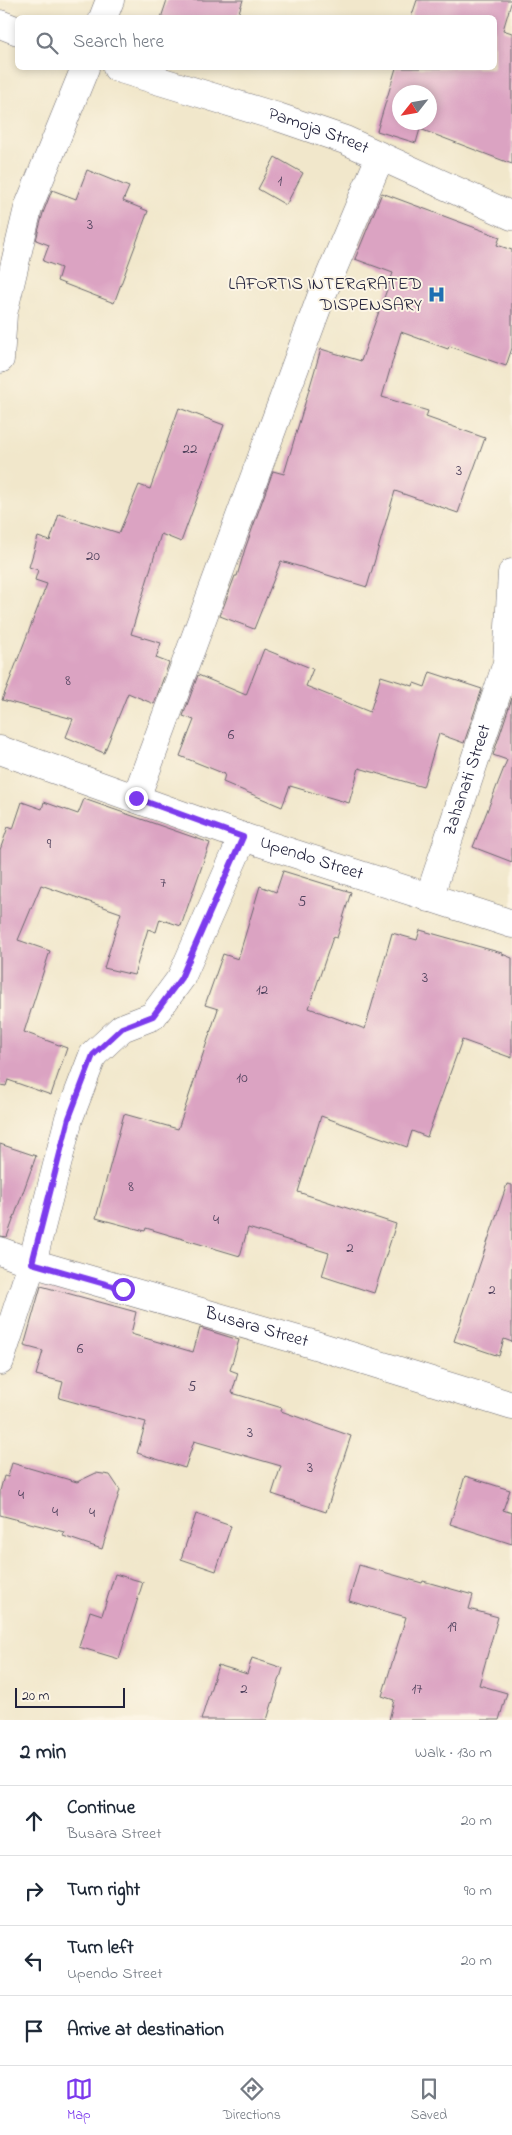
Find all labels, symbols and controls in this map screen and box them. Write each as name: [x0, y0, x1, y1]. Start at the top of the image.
search box: [15, 15, 497, 70]
icon: search: [33, 29, 61, 57]
text: Search here: [73, 29, 164, 56]
north arrow: [392, 85, 437, 130]
street label: Pamoja Street: [265, 102, 373, 162]
house number: 1: [278, 170, 283, 192]
house number: 3: [87, 214, 93, 236]
place label: LAFORTIS INTERGRATED DISPENSARY: [228, 272, 423, 319]
hospital icon: LAFORTIS INTERGRATED DISPENSARY: [426, 285, 446, 305]
house number: 22: [183, 438, 198, 460]
house number: 3: [456, 460, 462, 482]
house number: 20: [86, 545, 100, 567]
house number: 8: [65, 670, 71, 692]
street label: Zahanati Street: [437, 721, 499, 840]
house number: 6: [228, 724, 235, 746]
route end: [125, 787, 148, 810]
street label: Upendo Street: [256, 830, 367, 888]
house number: 9: [47, 833, 52, 855]
house number: 7: [160, 872, 166, 894]
house number: 5: [298, 891, 307, 913]
house number: 3: [422, 967, 428, 989]
house number: 12: [256, 979, 269, 1001]
house number: 10: [236, 1067, 248, 1089]
house number: 8: [128, 1176, 134, 1198]
house number: 4: [213, 1209, 219, 1231]
house number: 2: [346, 1237, 354, 1259]
route start: [112, 1278, 135, 1301]
house number: 2: [488, 1279, 496, 1301]
street label: Busara Street: [201, 1300, 311, 1355]
house number: 6: [77, 1338, 84, 1360]
house number: 5: [188, 1376, 197, 1398]
house number: 3: [247, 1422, 253, 1444]
house number: 3: [307, 1457, 313, 1479]
house number: 4: [18, 1484, 24, 1506]
house number: 4: [52, 1501, 58, 1523]
house number: 4: [89, 1502, 95, 1524]
house number: 19: [447, 1616, 457, 1638]
house number: 2: [240, 1678, 248, 1700]
house number: 17: [412, 1678, 422, 1700]
scale bar: [15, 1685, 125, 1708]
text: 20 m: [22, 1686, 49, 1707]
text: 2 min: [20, 1738, 66, 1768]
text: Walk · 130 m: [415, 1741, 492, 1765]
text: Continue: [67, 1795, 135, 1822]
icon: ahead: [20, 1807, 48, 1835]
text: 20 m: [461, 1809, 492, 1833]
text: Busara Street: [67, 1822, 162, 1846]
icon: right: [20, 1877, 48, 1905]
text: Turn right: [67, 1877, 140, 1904]
text: 90 m: [464, 1879, 492, 1903]
text: Turn left: [67, 1935, 134, 1962]
icon: left: [20, 1947, 48, 1975]
text: 20 m: [461, 1949, 492, 1973]
text: Upendo Street: [67, 1962, 163, 1986]
icon: arrive: [20, 2017, 48, 2045]
text: Arrive at destination: [67, 2017, 224, 2044]
tab: Map: [65, 2075, 93, 2126]
tab: Directions: [223, 2075, 281, 2126]
tab: Saved: [411, 2075, 447, 2126]

